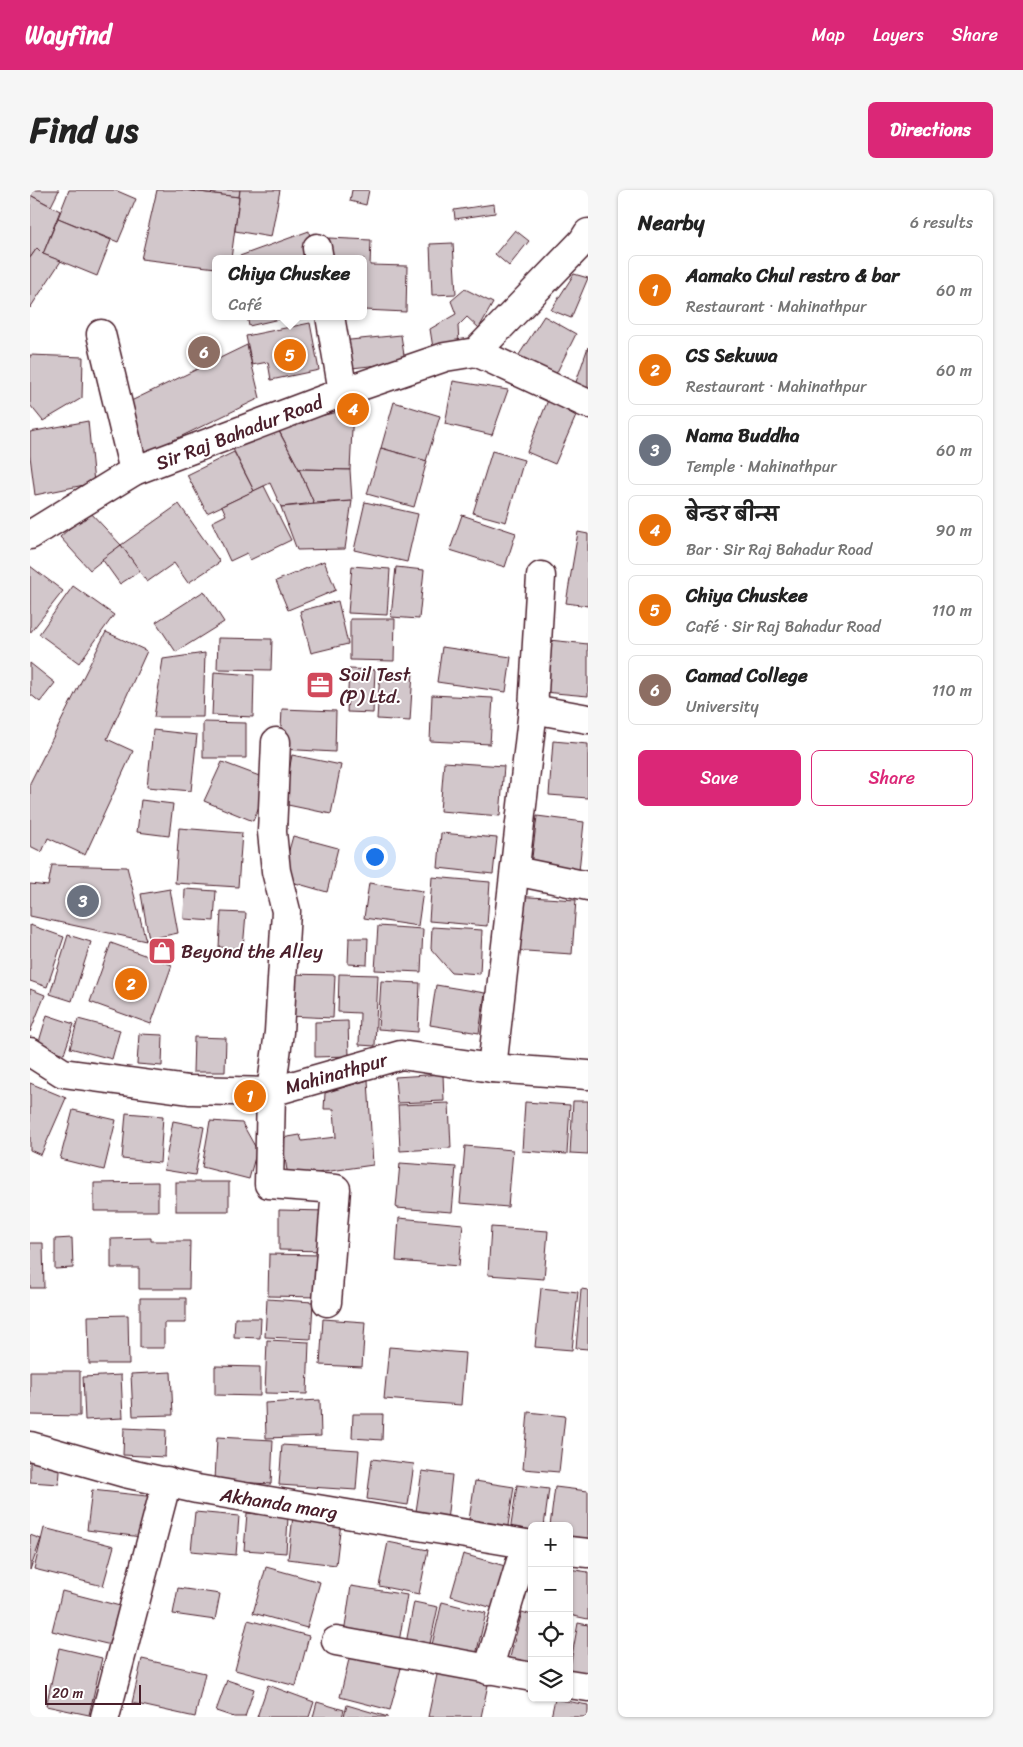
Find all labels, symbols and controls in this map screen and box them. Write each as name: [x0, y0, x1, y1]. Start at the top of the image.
text: Wayfind: [25, 14, 111, 56]
text: Map: [812, 19, 845, 51]
text: Layers: [873, 19, 924, 51]
text: Share: [952, 19, 998, 51]
text: Find us: [30, 99, 138, 161]
button: Directions: [868, 102, 993, 158]
text: Nearby: [638, 204, 704, 242]
text: 6 results: [910, 208, 973, 237]
popup: [212, 255, 367, 320]
text: Chiya Chuskee: [229, 257, 350, 290]
text: Aamako Chul restro & bar: [686, 259, 899, 292]
text: 1: [652, 276, 658, 305]
text: 60 m: [936, 276, 972, 305]
text: Café: [229, 290, 262, 319]
text: Restaurant · Mahinathpur: [686, 292, 867, 321]
pin: 6: [188, 333, 220, 371]
pin: 5: [274, 336, 306, 374]
text: CS Sekuwa: [686, 339, 778, 372]
text: 2: [650, 356, 660, 385]
text: 60 m: [936, 356, 972, 385]
text: Restaurant · Mahinathpur: [686, 372, 867, 401]
street label: Sir Raj Bahadur Road: [151, 385, 329, 480]
pin: 4: [337, 390, 369, 428]
text: Nama Buddha: [686, 419, 800, 452]
text: 3: [651, 436, 659, 465]
text: 60 m: [936, 436, 972, 465]
text: Temple · Mahinathpur: [686, 452, 837, 481]
text: बेन्डर बीन्स: [686, 498, 779, 531]
text: 4: [650, 516, 660, 545]
text: 90 m: [936, 516, 972, 545]
text: Bar · Sir Raj Bahadur Road: [686, 535, 872, 564]
text: Chiya Chuskee: [686, 579, 808, 612]
text: 5: [650, 596, 660, 625]
text: 110 m: [932, 596, 972, 625]
text: Café · Sir Raj Bahadur Road: [686, 612, 881, 641]
place label: Soil Test (P) Ltd.: [339, 658, 411, 713]
text: Camad College: [686, 659, 808, 692]
office icon: Soil Test (P) Ltd.: [305, 670, 335, 700]
text: 6: [650, 676, 660, 705]
text: 110 m: [932, 676, 972, 705]
text: University: [686, 692, 759, 721]
button: Save: [638, 750, 801, 806]
button: Share: [811, 750, 973, 806]
your location: [362, 844, 388, 870]
pin: 3: [67, 882, 99, 920]
place label: Beyond the Alley: [181, 935, 323, 968]
shop icon: Beyond the Alley: [147, 936, 177, 966]
pin: 2: [115, 965, 147, 1003]
street label: Mahinathpur: [281, 1043, 393, 1104]
pin: 1: [234, 1077, 266, 1115]
street label: Akhanda marg: [217, 1478, 340, 1529]
map controls: [528, 1522, 573, 1702]
button: +: [528, 1522, 573, 1567]
button: −: [528, 1567, 573, 1612]
button: locate: [528, 1612, 573, 1657]
button: layers: [528, 1657, 573, 1702]
text: 20 m: [52, 1681, 83, 1706]
scale bar: [45, 1682, 141, 1705]

